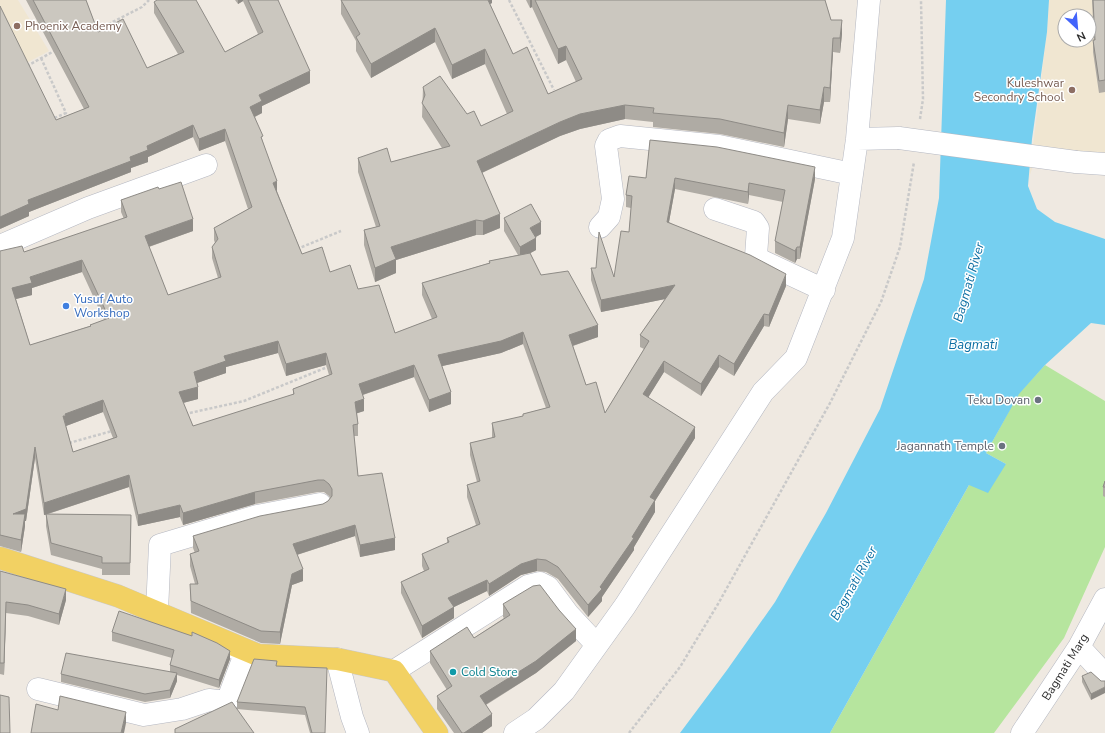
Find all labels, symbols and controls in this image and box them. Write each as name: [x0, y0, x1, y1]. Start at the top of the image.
north arrow: [1057, 8, 1097, 48]
place label: Phoenix Academy: [25, 18, 123, 34]
marker: Phoenix Academy: [12, 21, 22, 31]
text: N: [1074, 28, 1088, 45]
place label: Kuleshwar Secondry School: [974, 75, 1065, 105]
marker: Kuleshwar Secondry School: [1067, 85, 1077, 95]
water label: Bagmati River: [949, 240, 989, 324]
place label: Yusuf Auto Workshop: [73, 291, 133, 321]
marker: Yusuf Auto Workshop: [61, 301, 71, 311]
water label: Bagmati: [949, 336, 998, 354]
place label: Teku Dovan: [967, 392, 1030, 408]
marker: Teku Dovan: [1033, 395, 1043, 405]
place label: Jagannath Temple: [895, 438, 994, 454]
marker: Jagannath Temple: [997, 441, 1007, 451]
water label: Bagmati River: [826, 543, 882, 624]
street label: Bagmati Marg: [1038, 631, 1092, 703]
place label: Cold Store: [461, 664, 518, 680]
marker: Cold Store: [448, 667, 458, 677]

